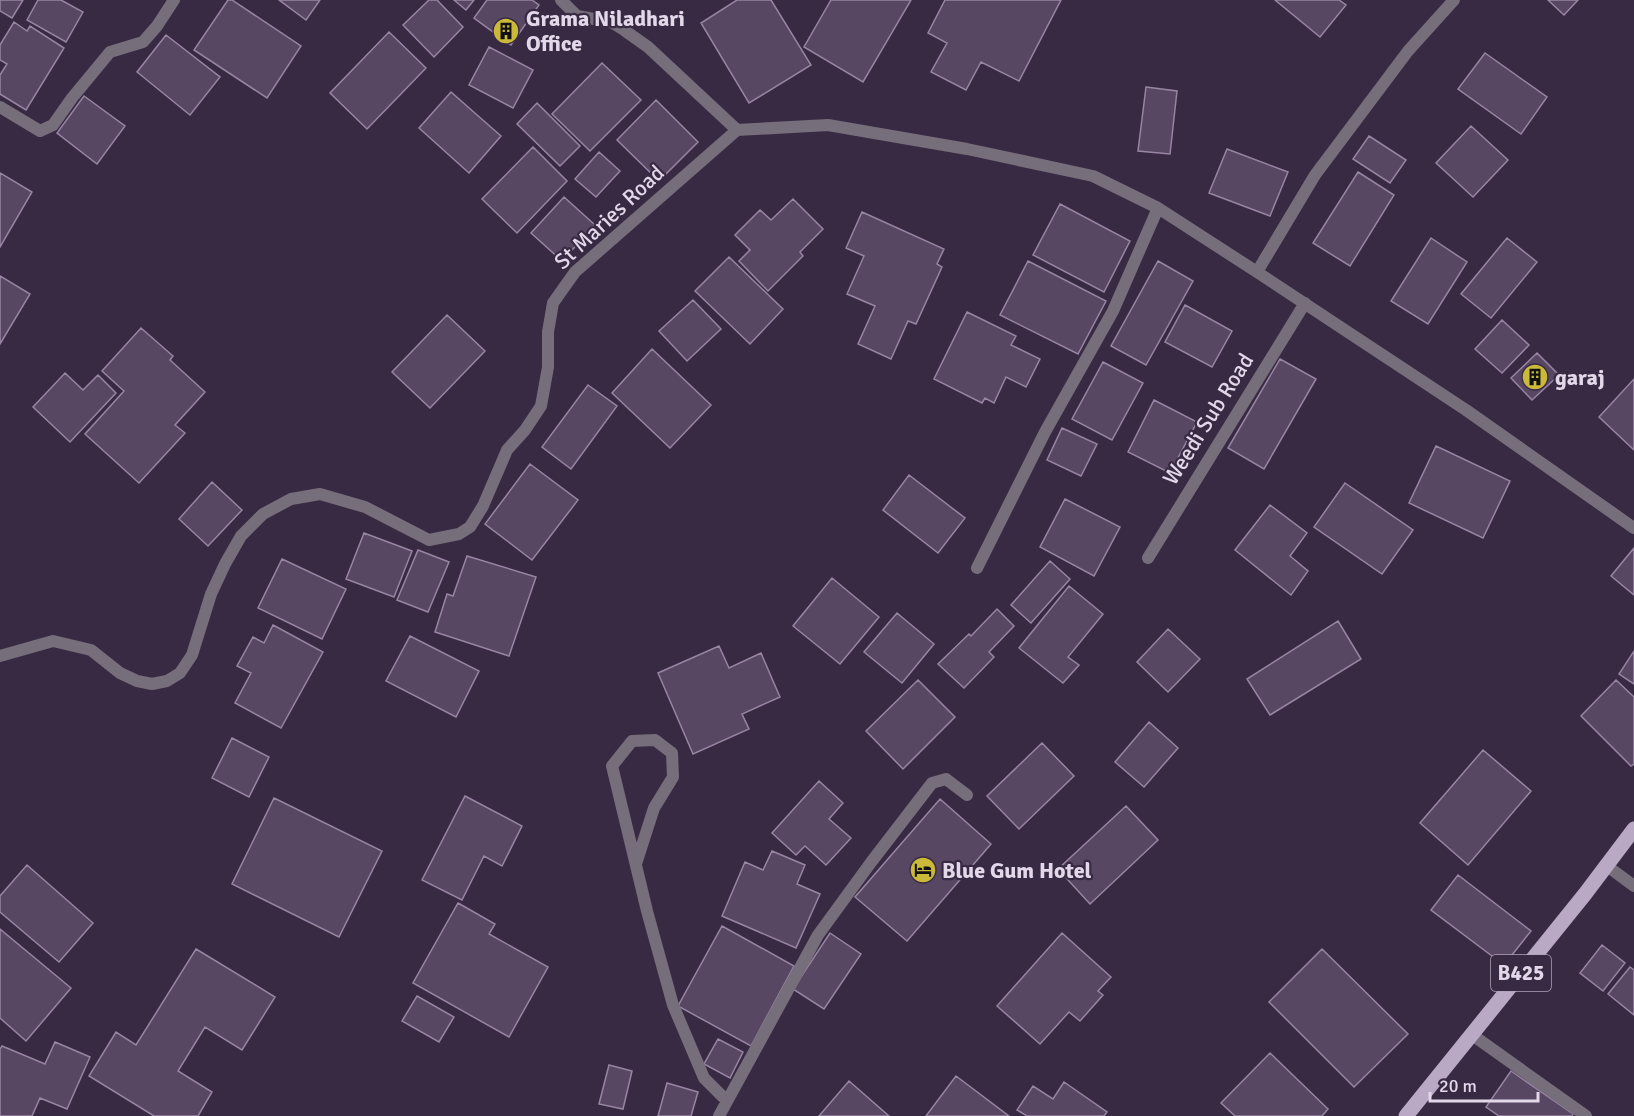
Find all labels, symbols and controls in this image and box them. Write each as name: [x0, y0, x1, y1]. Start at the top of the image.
place label: Grama Niladhari Office: [526, 5, 685, 57]
building icon: Grama Niladhari Office: [491, 16, 521, 46]
street label: St Maries Road: [548, 159, 670, 275]
street label: Weedi Sub Road: [1157, 348, 1259, 490]
building icon: garaj: [1520, 362, 1550, 392]
place label: garaj: [1555, 364, 1605, 391]
hotel icon: Blue Gum Hotel: [908, 855, 938, 885]
place label: Blue Gum Hotel: [942, 857, 1092, 884]
road number: B425: [1491, 955, 1551, 991]
scale bar: [1430, 1065, 1538, 1103]
text: 20 m: [1439, 1075, 1477, 1097]

